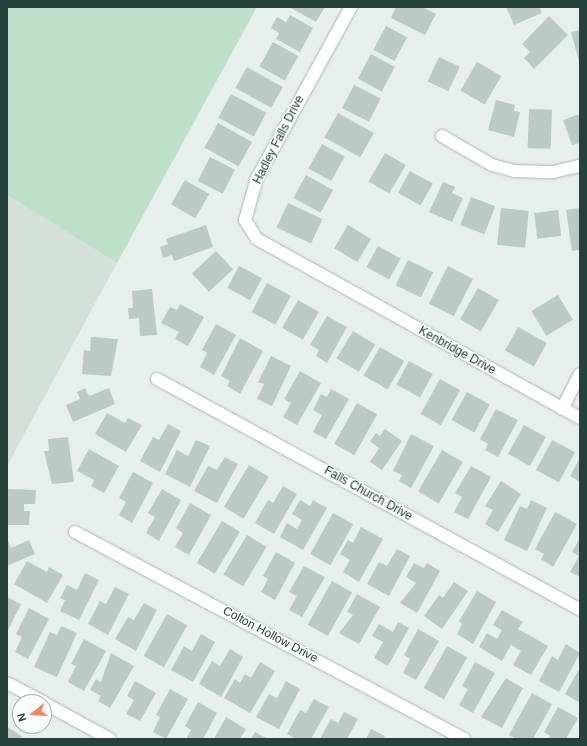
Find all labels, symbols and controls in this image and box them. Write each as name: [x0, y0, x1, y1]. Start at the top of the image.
street label: Hadley Falls Drive: [250, 93, 308, 187]
street label: Kenbridge Drive: [416, 324, 498, 378]
street label: Falls Church Drive: [321, 464, 415, 524]
street label: Colton Hollow Drive: [220, 604, 320, 666]
north arrow: [12, 694, 52, 734]
text: N: [15, 712, 28, 723]

